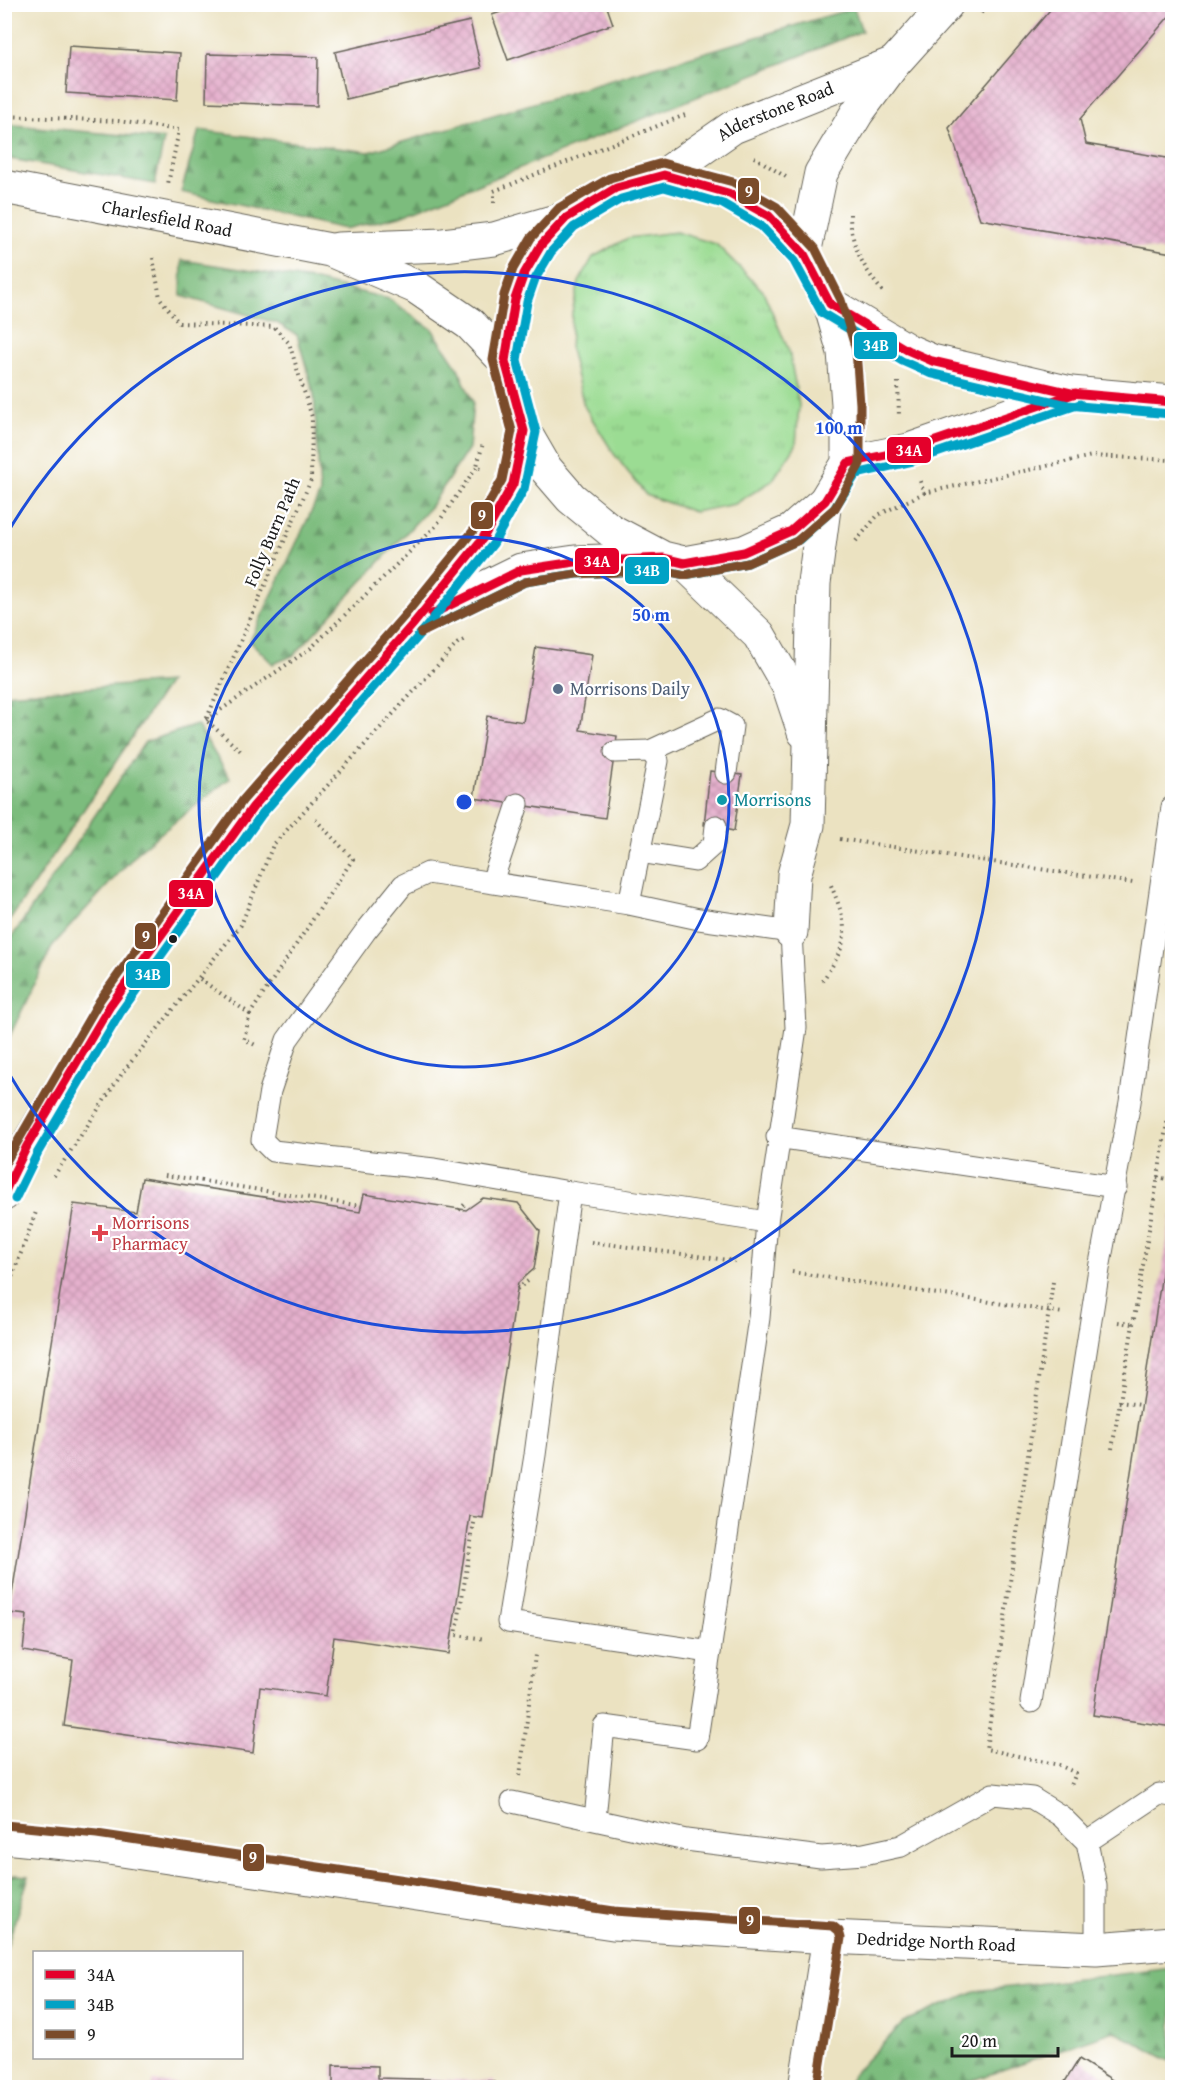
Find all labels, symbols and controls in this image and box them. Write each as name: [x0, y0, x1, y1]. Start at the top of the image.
street label: Alderstone Road: [711, 74, 838, 148]
line badge: 9: [737, 177, 760, 205]
text: 9: [745, 179, 753, 203]
street label: Charlesfield Road: [100, 192, 235, 244]
line badge: 34B: [853, 331, 898, 360]
text: 34B: [863, 333, 889, 357]
text: 100 m: [815, 414, 863, 441]
line badge: 34A: [886, 436, 932, 464]
text: 34A: [896, 438, 923, 462]
street label: Folly Burn Path: [236, 473, 307, 591]
line badge: 9: [470, 501, 494, 530]
text: 9: [478, 503, 486, 527]
line badge: 34A: [574, 547, 620, 575]
text: 34A: [584, 549, 611, 573]
line badge: 34B: [624, 556, 670, 585]
text: 34B: [634, 558, 660, 582]
text: 50 m: [632, 601, 671, 628]
place label: Morrisons Daily: [570, 675, 690, 702]
marker: Morrisons Daily: [551, 682, 565, 696]
place label: Morrisons: [734, 786, 811, 813]
centre of rings: [454, 792, 474, 812]
marker: Morrisons: [715, 793, 729, 807]
line badge: 34A: [168, 879, 214, 908]
text: 34A: [178, 881, 205, 905]
line badge: 9: [134, 922, 157, 950]
text: 9: [142, 924, 150, 948]
unlabelled marker: [167, 933, 179, 945]
line badge: 34B: [125, 960, 171, 989]
text: 34B: [135, 962, 161, 986]
place label: Morrisons Pharmacy: [112, 1209, 189, 1257]
marker: Morrisons Pharmacy: [93, 1226, 107, 1240]
line badge: 9: [242, 1843, 265, 1872]
text: 9: [249, 1845, 257, 1869]
line badge: 9: [738, 1906, 761, 1935]
text: 9: [746, 1908, 754, 1932]
street label: Dedridge North Road: [856, 1924, 1017, 1958]
legend: [33, 1951, 243, 2059]
text: 34A: [87, 1961, 115, 1988]
text: 34B: [87, 1991, 115, 2018]
scale bar: [952, 2020, 1058, 2058]
text: 9: [87, 2021, 96, 2048]
text: 20 m: [961, 2027, 997, 2054]

